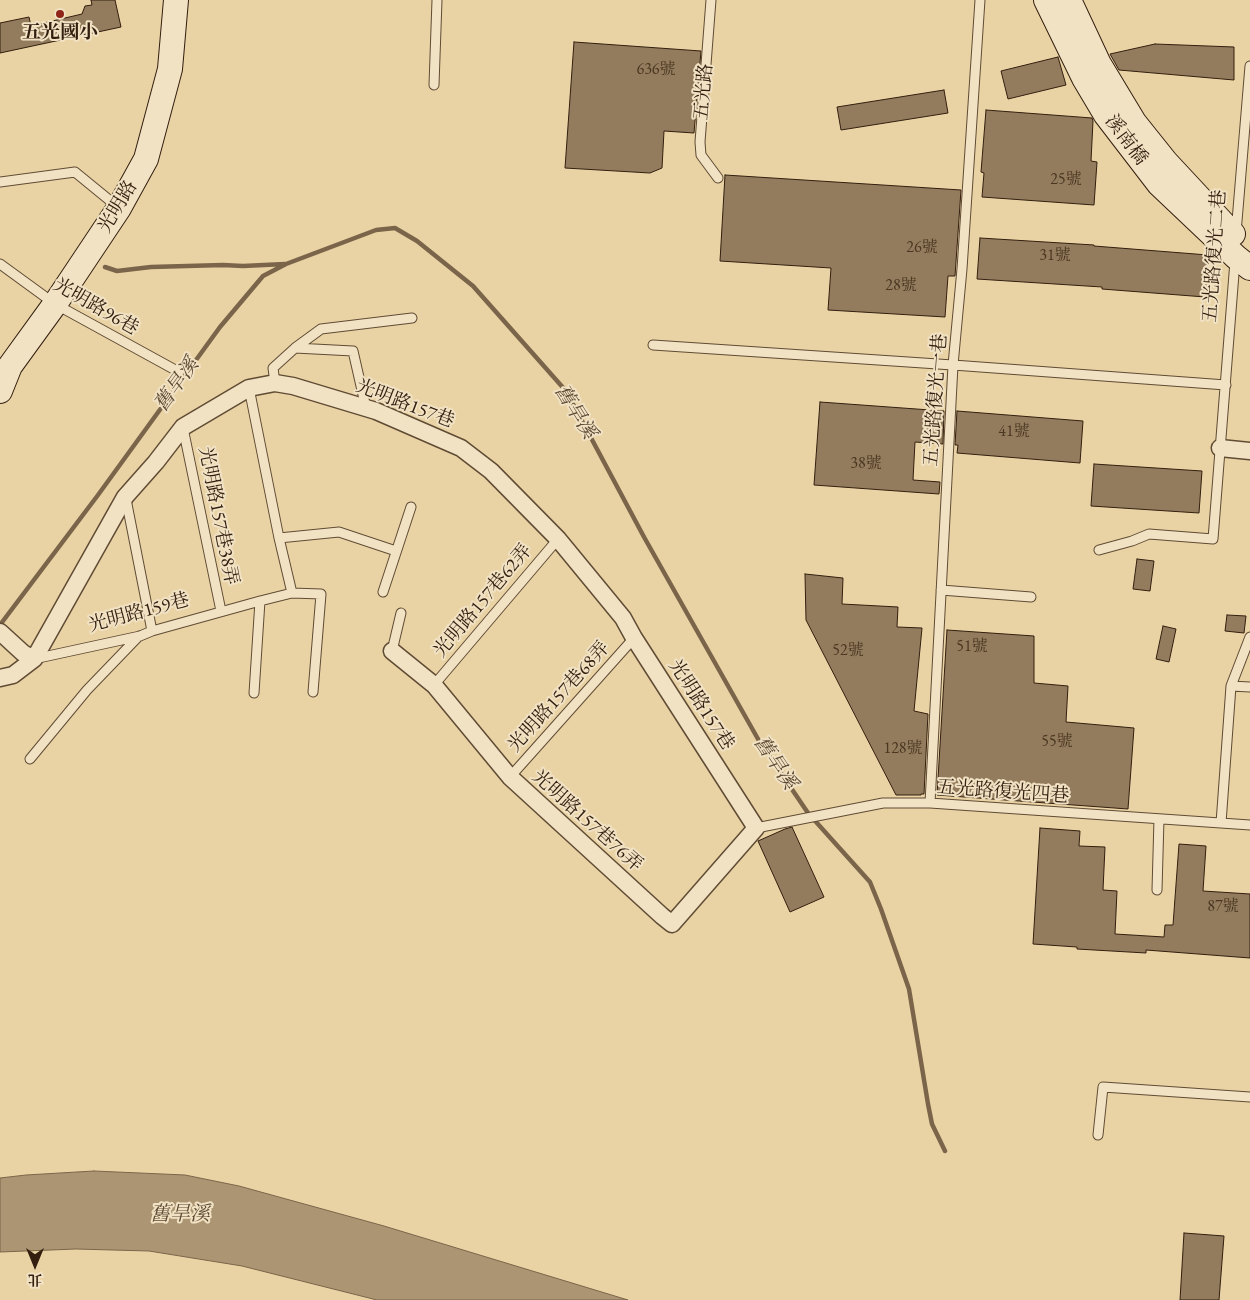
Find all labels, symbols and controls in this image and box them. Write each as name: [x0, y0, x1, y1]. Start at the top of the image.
marker: 五光國小: [54, 8, 66, 20]
place label: 五光國小: [22, 22, 98, 44]
house number: 636號: [636, 60, 676, 80]
street label: 五光路: [690, 63, 718, 121]
street label: 溪南橋: [1100, 110, 1152, 170]
house number: 25號: [1050, 170, 1082, 190]
street label: 光明路: [94, 177, 142, 237]
street label: 五光路復光二巷: [1199, 189, 1231, 323]
house number: 26號: [906, 238, 938, 258]
house number: 31號: [1039, 246, 1071, 266]
street label: 光明路96巷: [49, 274, 143, 340]
house number: 28號: [885, 276, 917, 296]
street label: 五光路復光一巷: [920, 333, 952, 467]
water label: 舊旱溪: [150, 354, 204, 416]
street label: 光明路157巷: [353, 375, 457, 433]
water label: 舊旱溪: [549, 380, 601, 444]
house number: 41號: [998, 422, 1030, 442]
street label: 光明路157巷38弄: [193, 445, 243, 587]
house number: 38號: [850, 454, 882, 474]
street label: 光明路157巷62弄: [429, 540, 537, 662]
street label: 光明路159巷: [86, 589, 192, 637]
street label: 光明路157巷68弄: [503, 637, 615, 757]
house number: 51號: [956, 637, 988, 657]
house number: 52號: [832, 641, 864, 661]
street label: 光明路157巷: [663, 655, 739, 755]
water label: 舊旱溪: [748, 731, 802, 795]
house number: 55號: [1041, 732, 1073, 752]
house number: 128號: [883, 739, 923, 759]
street label: 光明路157巷76弄: [527, 765, 647, 877]
street label: 五光路復光四巷: [936, 776, 1070, 808]
house number: 87號: [1207, 897, 1239, 917]
water label: 舊旱溪: [150, 1203, 210, 1227]
north arrow: [10, 1240, 60, 1290]
text: 北: [28, 1271, 42, 1289]

